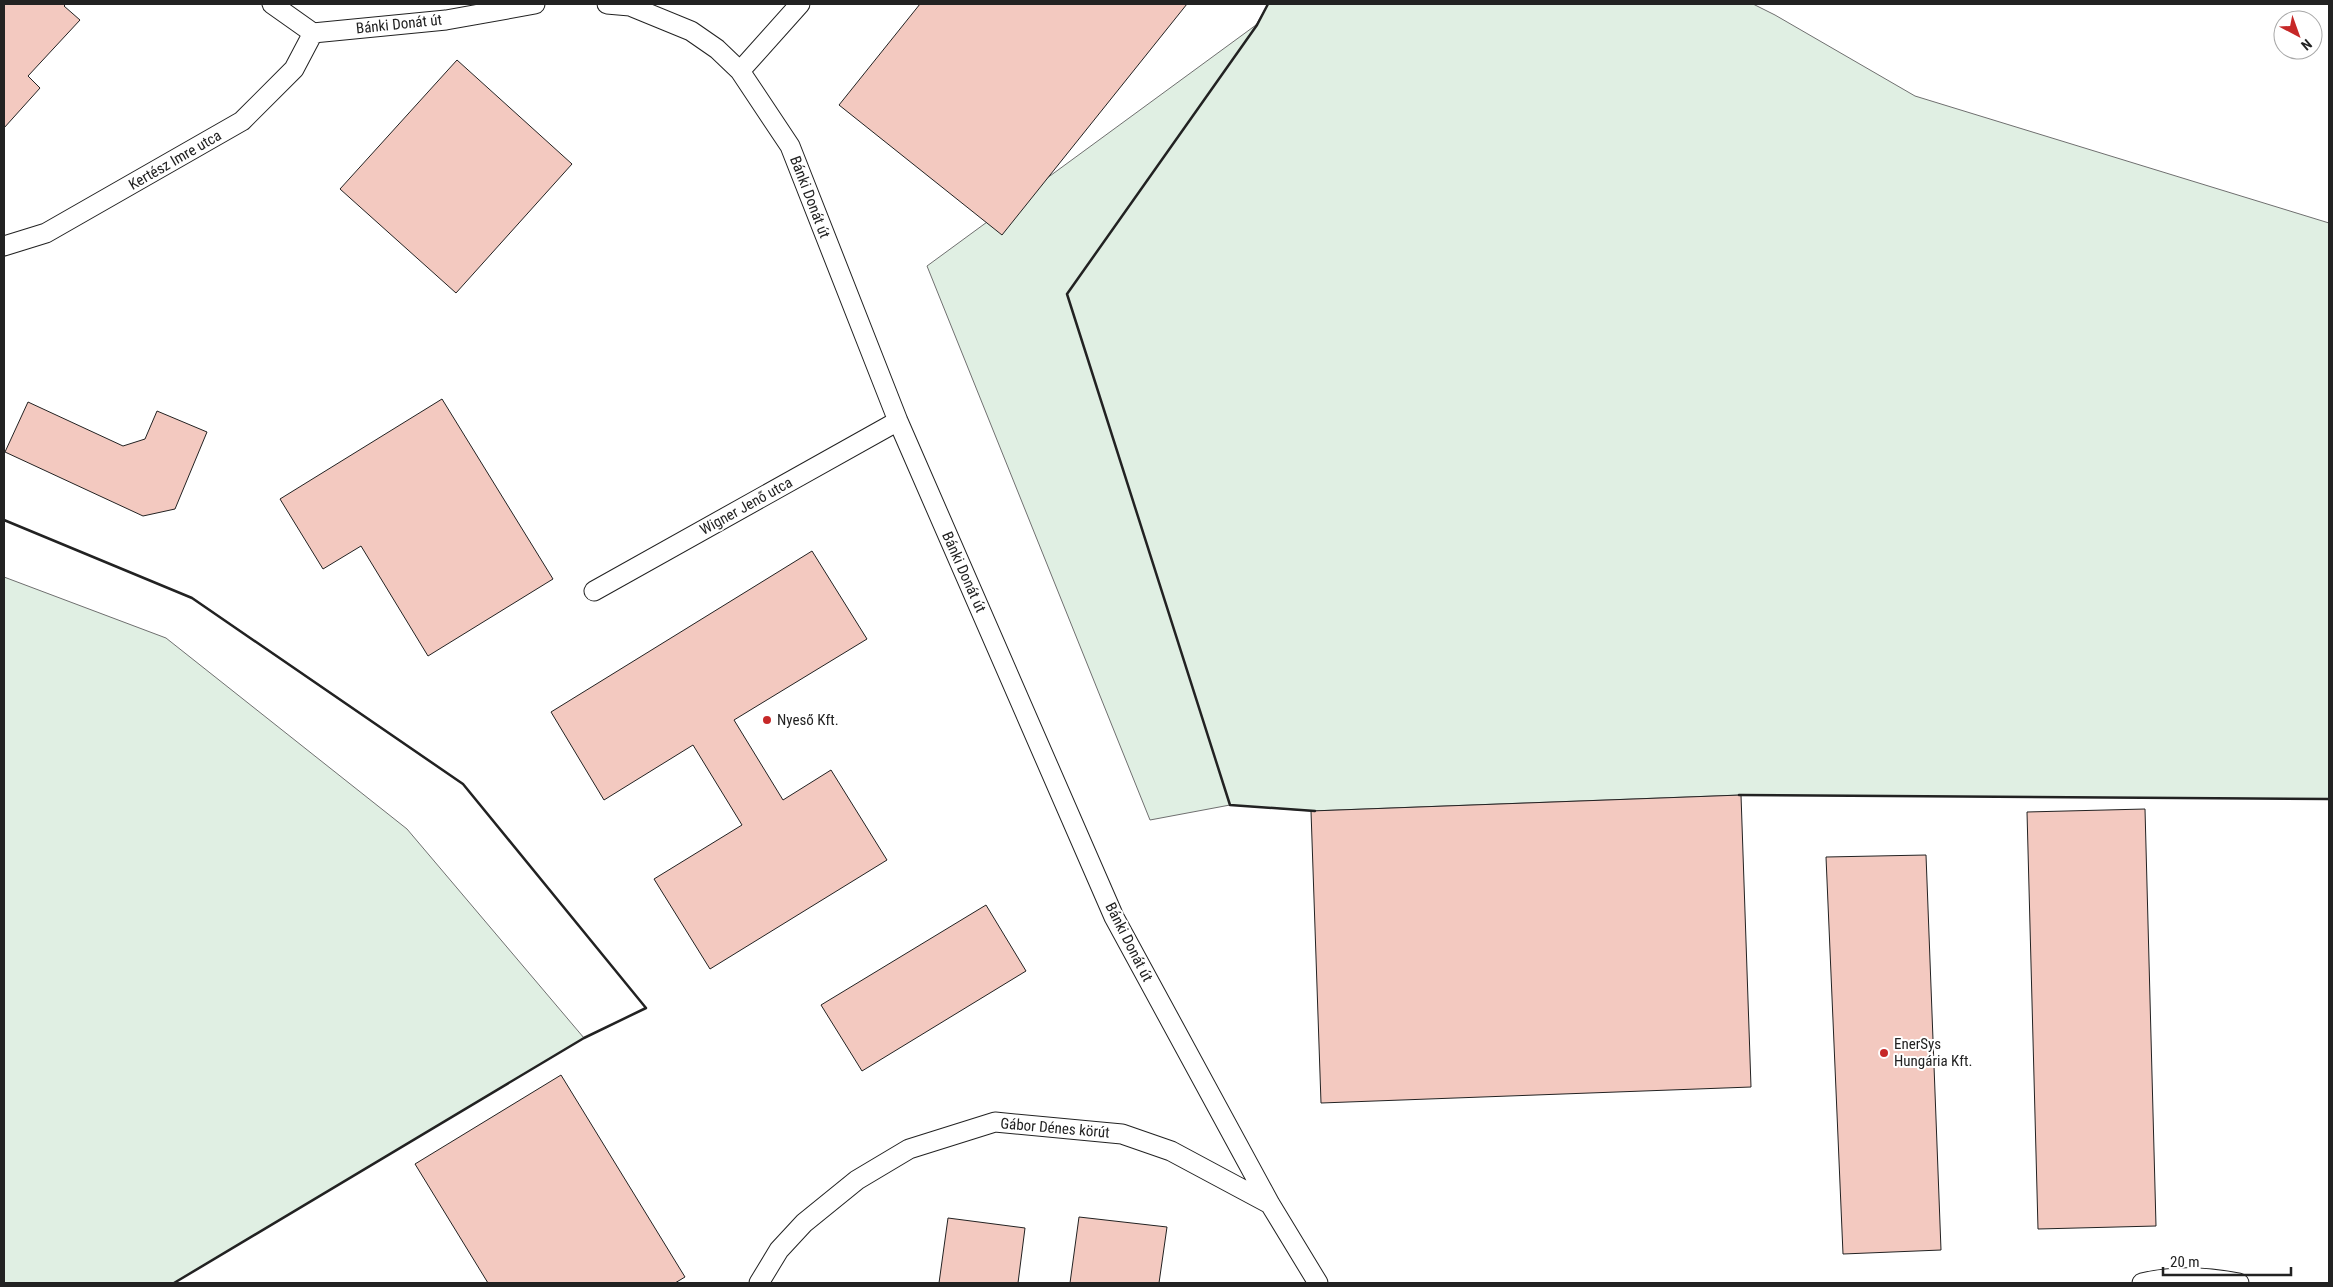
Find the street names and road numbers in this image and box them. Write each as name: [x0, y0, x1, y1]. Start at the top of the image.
street label: Bánki Donát út: [355, 11, 443, 37]
street label: Kertész Imre utca: [125, 126, 225, 194]
street label: Bánki Donát út: [786, 153, 834, 241]
street label: Wigner Jenő utca: [697, 473, 795, 539]
street label: Bánki Donát út: [938, 529, 990, 615]
street label: Bánki Donát út: [1101, 899, 1157, 985]
street label: Gábor Dénes körút: [1000, 1114, 1110, 1142]

